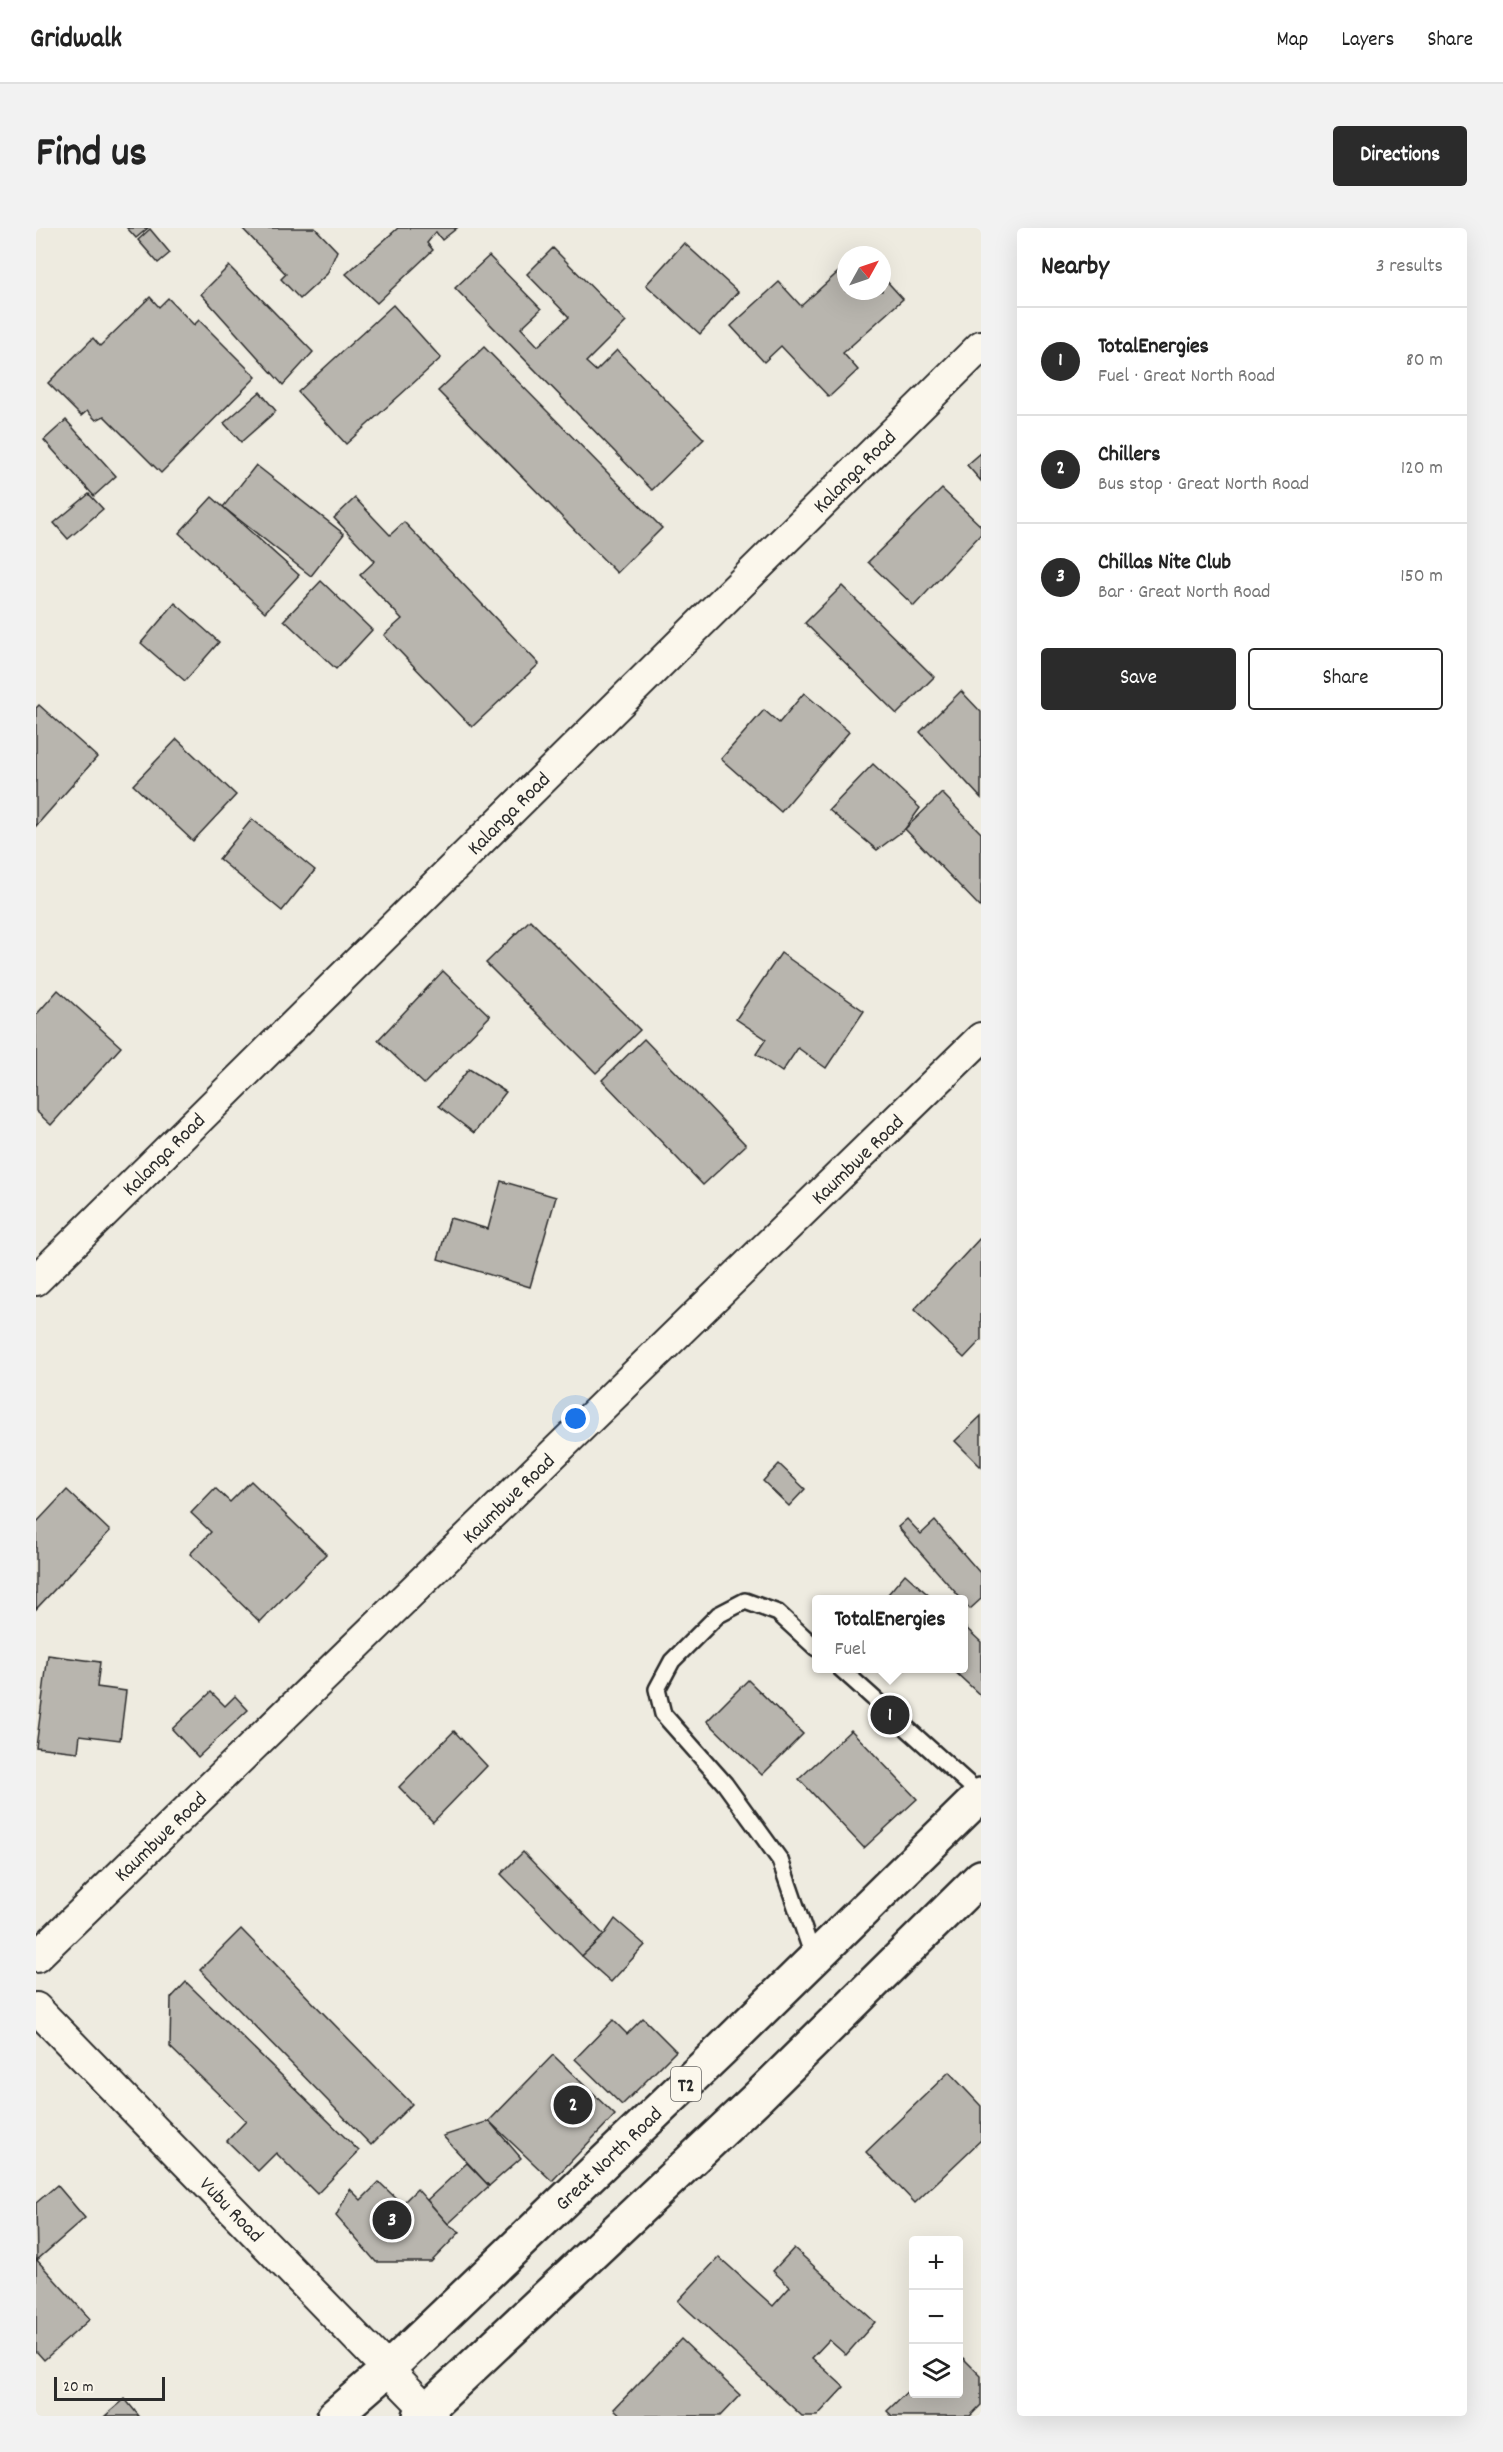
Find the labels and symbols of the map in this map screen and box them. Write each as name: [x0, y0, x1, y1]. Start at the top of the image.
north arrow: [837, 246, 891, 300]
street label: Kalanga Road: [808, 425, 905, 522]
street label: Kalanga Road: [462, 767, 559, 864]
street label: Kalanga Road: [117, 1108, 214, 1205]
street label: Kaumbwe Road: [806, 1109, 912, 1213]
your location: [561, 1404, 590, 1433]
street label: Kaumbwe Road: [457, 1448, 563, 1552]
pin: 1: [870, 1692, 910, 1738]
street label: Kaumbwe Road: [109, 1786, 215, 1890]
road number: T2: [671, 2067, 701, 2101]
pin: 2: [554, 2082, 592, 2128]
street label: Great North Road: [550, 2101, 670, 2219]
street label: Vubu Road: [191, 2171, 269, 2251]
pin: 3: [372, 2198, 412, 2242]
scale bar: [54, 2374, 165, 2402]

